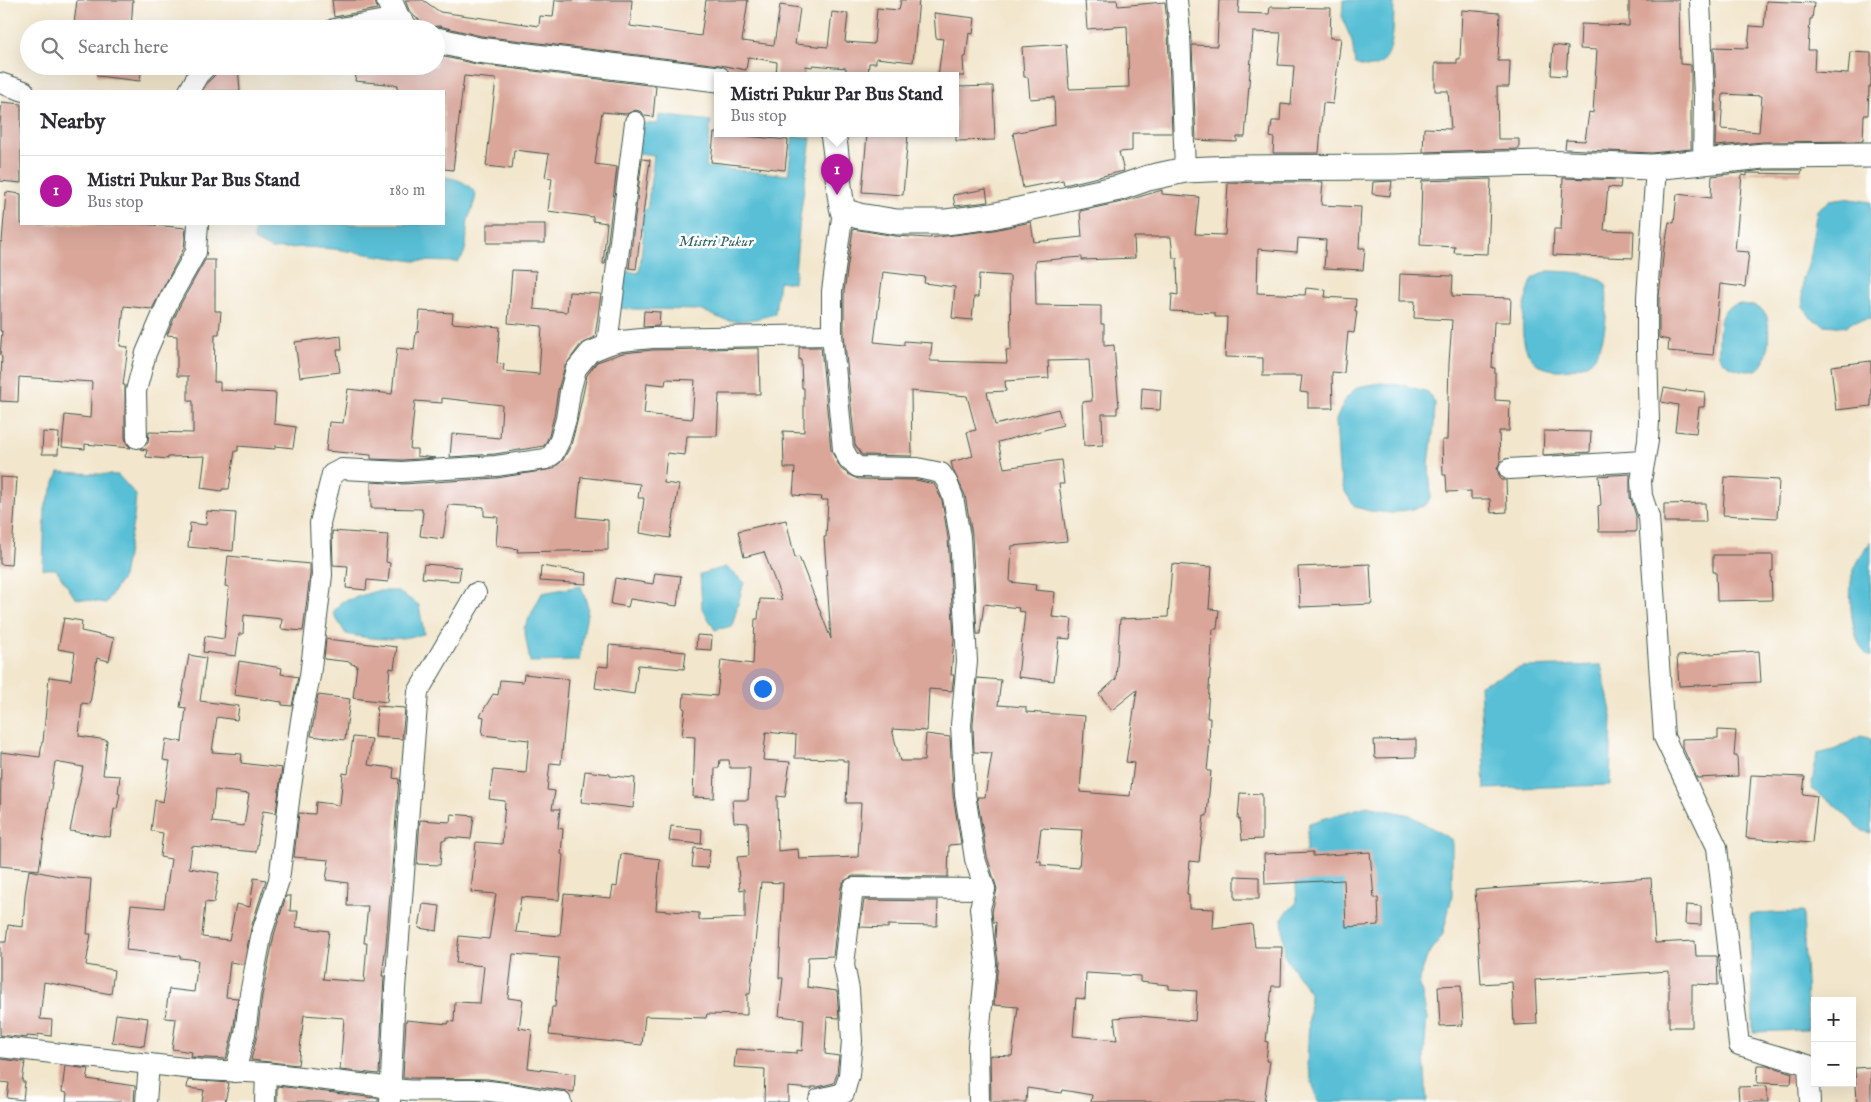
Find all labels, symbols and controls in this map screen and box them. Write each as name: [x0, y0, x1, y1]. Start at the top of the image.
search box: [20, 20, 445, 75]
icon: search: [38, 34, 66, 62]
text: Search here: [78, 36, 169, 60]
popup: [714, 72, 959, 137]
text: Mistri Pukur Par Bus Stand: [730, 83, 943, 107]
text: Bus stop: [730, 107, 787, 127]
text: Nearby: [40, 109, 105, 136]
pin: 1: [821, 154, 853, 195]
text: Mistri Pukur Par Bus Stand: [87, 169, 300, 193]
text: 1: [53, 181, 59, 201]
text: 180 m: [389, 181, 425, 201]
text: Bus stop: [87, 193, 143, 213]
water label: Mistri Pukur: [679, 232, 754, 251]
your location: [750, 676, 776, 702]
map controls: [1811, 997, 1856, 1087]
button: +: [1811, 997, 1856, 1042]
button: −: [1811, 1042, 1856, 1087]

